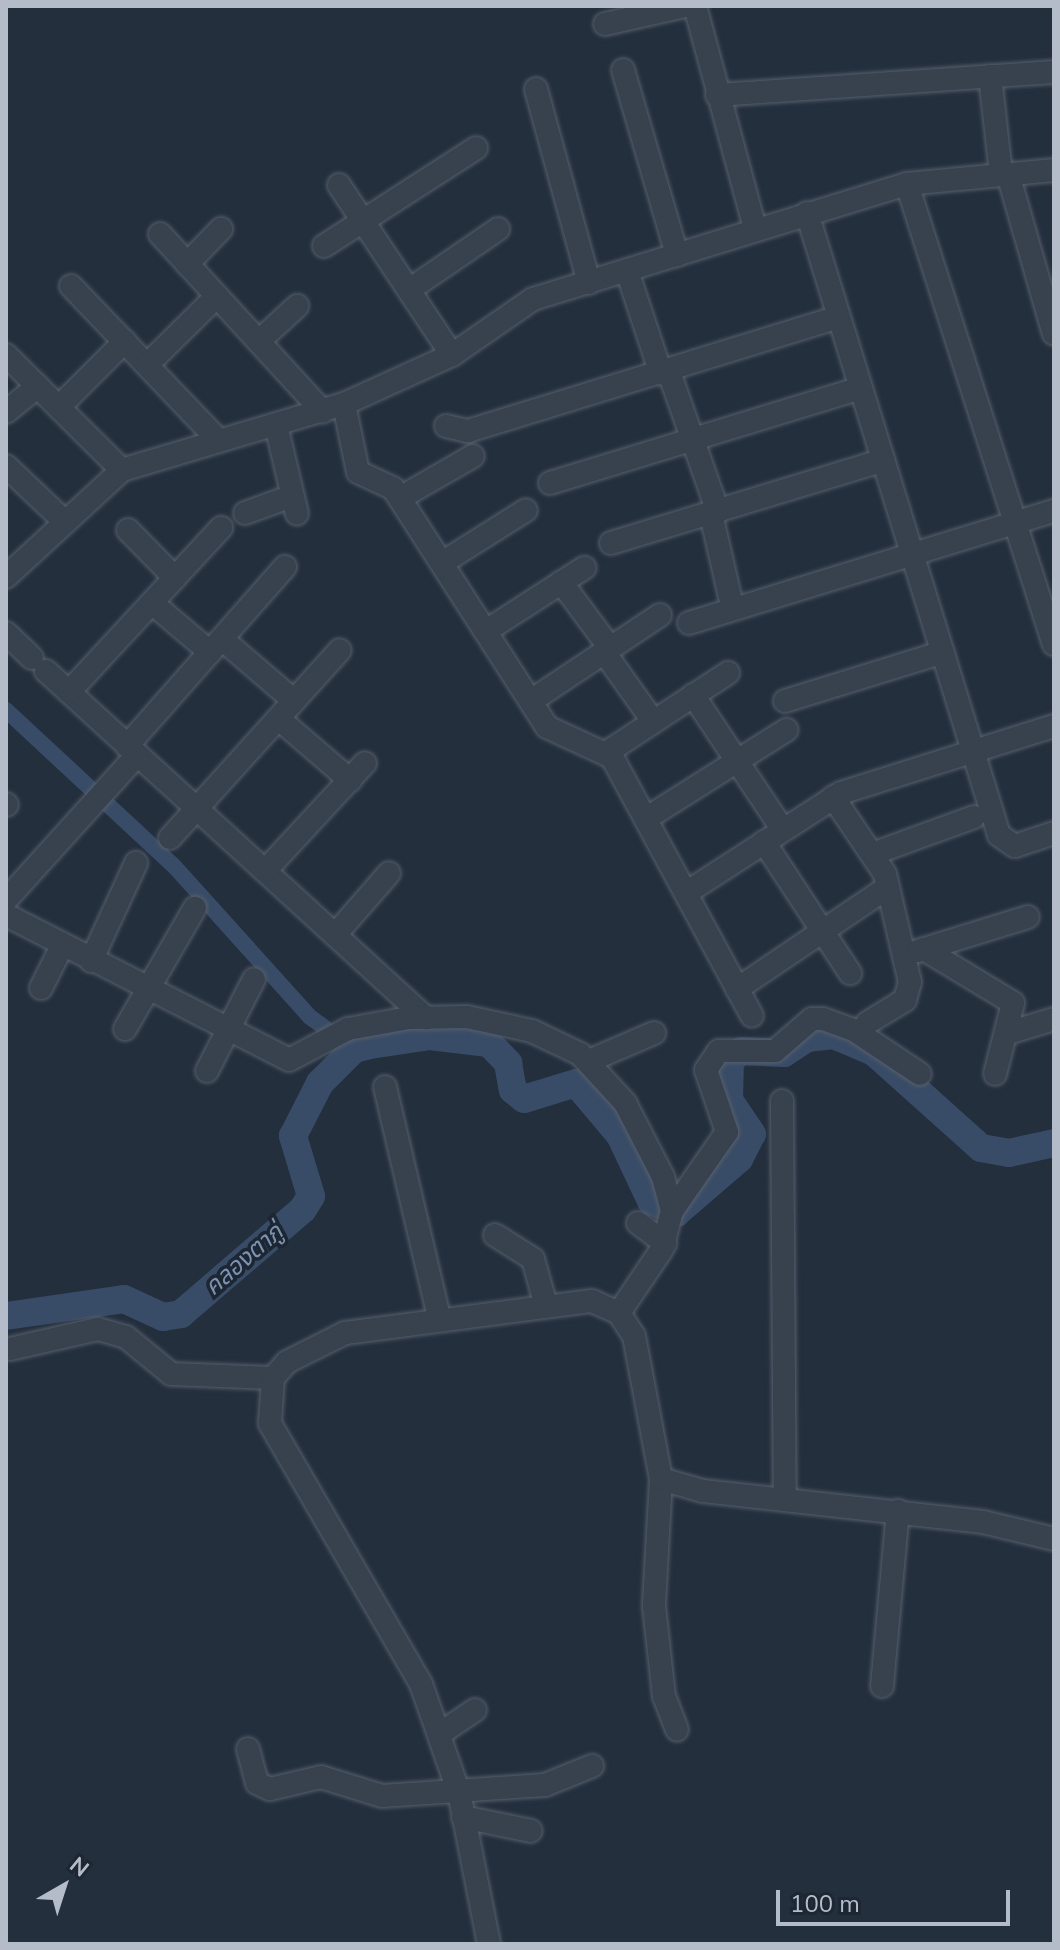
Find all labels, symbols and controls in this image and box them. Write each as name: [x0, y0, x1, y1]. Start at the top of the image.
water label: คลองตาภู่: [199, 1218, 289, 1302]
north arrow: [24, 1846, 104, 1926]
text: N: [63, 1851, 95, 1884]
scale bar: [780, 1874, 1014, 1924]
text: 100 m: [790, 1888, 860, 1920]

